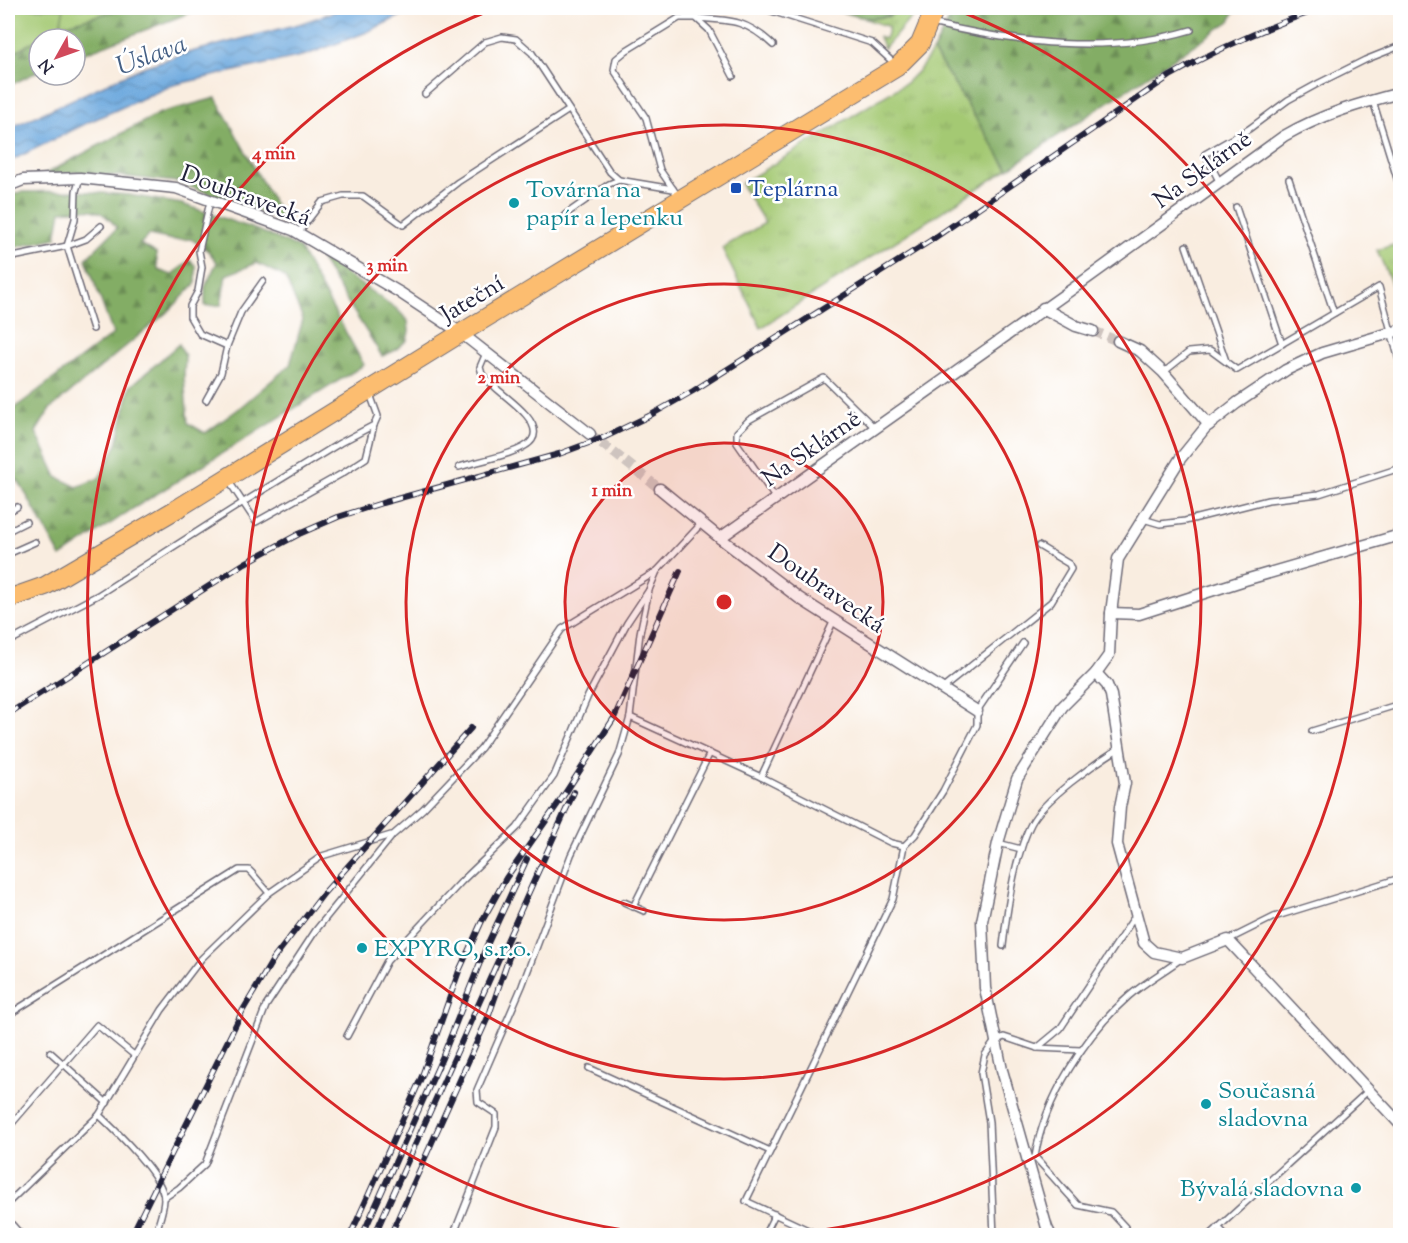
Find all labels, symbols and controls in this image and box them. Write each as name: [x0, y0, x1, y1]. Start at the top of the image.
north arrow: [27, 27, 87, 87]
water label: Úslava: [111, 27, 192, 86]
text: N: [34, 53, 60, 77]
street label: Na Sklárně: [1147, 123, 1259, 218]
text: 4 min: [251, 142, 296, 168]
street label: Doubravecká: [175, 158, 315, 236]
place label: Teplárna: [748, 173, 839, 207]
place label: Továrna na papír a lepenku: [526, 174, 683, 236]
marker: Teplárna: [729, 181, 743, 195]
marker: Továrna na papír a lepenku: [507, 196, 521, 210]
text: 3 min: [366, 254, 408, 280]
street label: Jateční: [433, 267, 512, 333]
text: 2 min: [478, 366, 521, 392]
street label: Na Sklárně: [756, 403, 869, 496]
text: 1 min: [592, 479, 633, 505]
street label: Doubravecká: [760, 537, 892, 643]
centre of rings: [714, 592, 734, 612]
place label: EXPYRO, s.r.o.: [374, 933, 532, 967]
marker: EXPYRO, s.r.o.: [355, 941, 369, 955]
place label: Současná sladovna: [1218, 1075, 1316, 1137]
marker: Současná sladovna: [1199, 1097, 1213, 1111]
place label: Bývalá sladovna: [1180, 1173, 1344, 1207]
marker: Bývalá sladovna: [1349, 1181, 1363, 1195]

